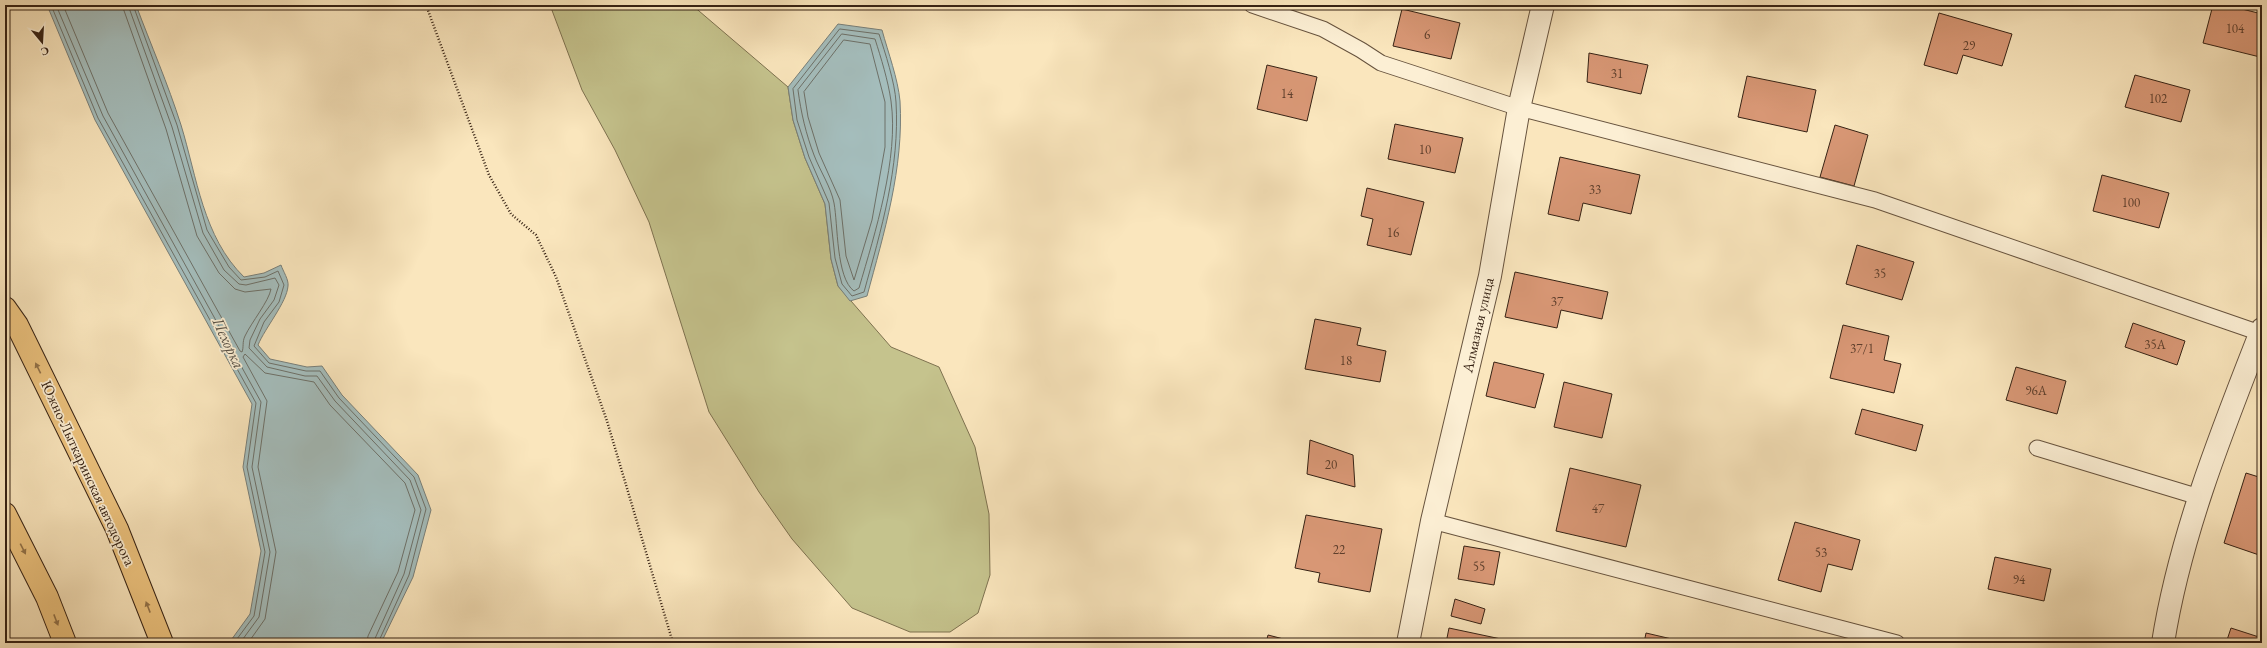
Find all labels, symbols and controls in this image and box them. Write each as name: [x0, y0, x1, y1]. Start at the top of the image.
house number: 104: [2226, 20, 2245, 37]
north arrow: [22, 22, 62, 62]
house number: 6: [1424, 26, 1430, 43]
house number: 29: [1963, 37, 1976, 54]
text: С: [39, 44, 51, 59]
house number: 31: [1611, 65, 1623, 82]
house number: 14: [1281, 85, 1294, 102]
house number: 102: [2149, 90, 2168, 107]
house number: 10: [1419, 141, 1431, 158]
house number: 33: [1589, 181, 1601, 198]
house number: 100: [2122, 194, 2140, 211]
house number: 16: [1387, 224, 1399, 241]
house number: 35: [1874, 265, 1886, 282]
street label: Алмазная улица: [1457, 275, 1498, 375]
house number: 37: [1551, 293, 1564, 310]
water label: Пехорка: [207, 313, 249, 372]
house number: 35А: [2144, 336, 2167, 353]
house number: 37/1: [1850, 340, 1874, 357]
house number: 18: [1340, 352, 1352, 369]
one-way arrow: [35, 362, 41, 374]
street label: Южно-Лыткаринская автодорога: [37, 377, 140, 569]
house number: 96А: [2025, 382, 2048, 399]
house number: 20: [1325, 456, 1337, 473]
house number: 47: [1592, 500, 1605, 517]
house number: 22: [1333, 541, 1346, 558]
one-way arrow: [19, 543, 26, 555]
house number: 53: [1815, 544, 1827, 561]
house number: 55: [1473, 558, 1485, 575]
house number: 94: [2013, 571, 2026, 588]
one-way arrow: [144, 600, 150, 612]
one-way arrow: [53, 615, 59, 627]

